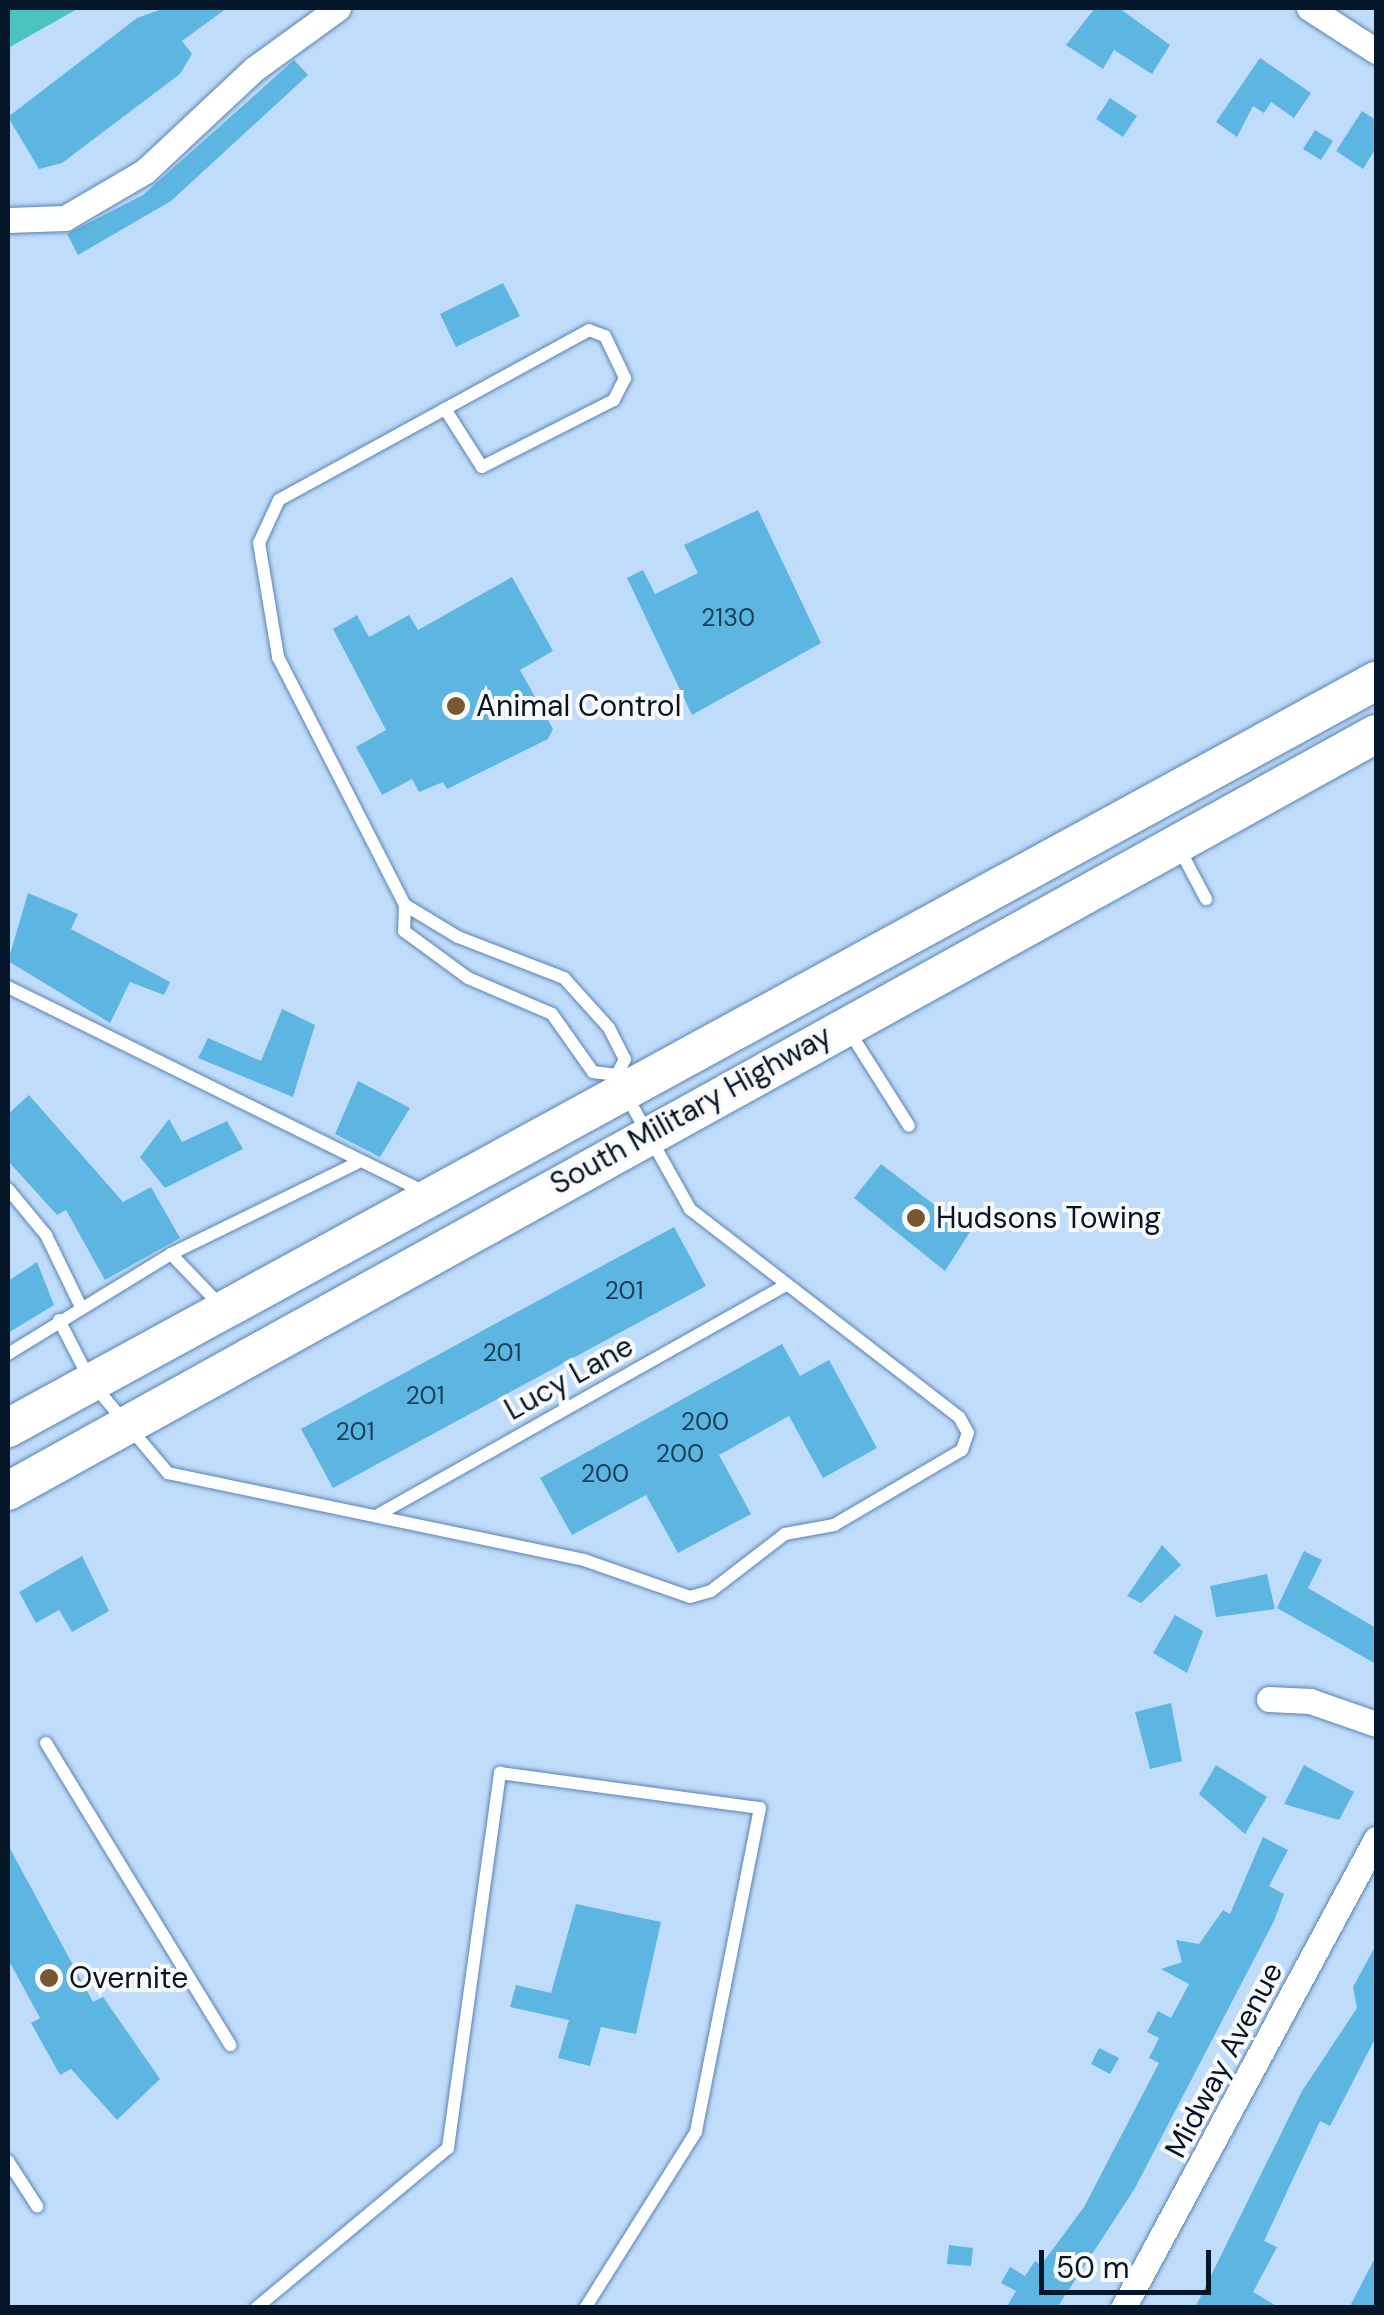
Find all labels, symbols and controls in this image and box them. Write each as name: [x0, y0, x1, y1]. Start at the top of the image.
house number: 2130: [701, 603, 755, 633]
place label: Animal Control: [476, 688, 681, 724]
marker: Animal Control: [445, 695, 467, 717]
street label: South Military Highway: [544, 1018, 838, 1202]
place label: Hudsons Towing: [936, 1200, 1161, 1236]
marker: Hudsons Towing: [905, 1207, 927, 1229]
house number: 201: [604, 1276, 644, 1306]
street label: Lucy Lane: [499, 1328, 639, 1428]
house number: 201: [482, 1338, 522, 1368]
house number: 201: [405, 1381, 445, 1411]
house number: 200: [681, 1407, 729, 1437]
house number: 201: [335, 1417, 375, 1447]
house number: 200: [656, 1439, 704, 1469]
house number: 200: [581, 1459, 629, 1489]
street label: Midway Avenue: [1157, 1956, 1291, 2164]
place label: Overnite: [69, 1960, 188, 1996]
marker: Overnite: [38, 1967, 60, 1989]
scale bar: [1044, 2230, 1216, 2292]
text: 50 m: [1056, 2248, 1130, 2287]

